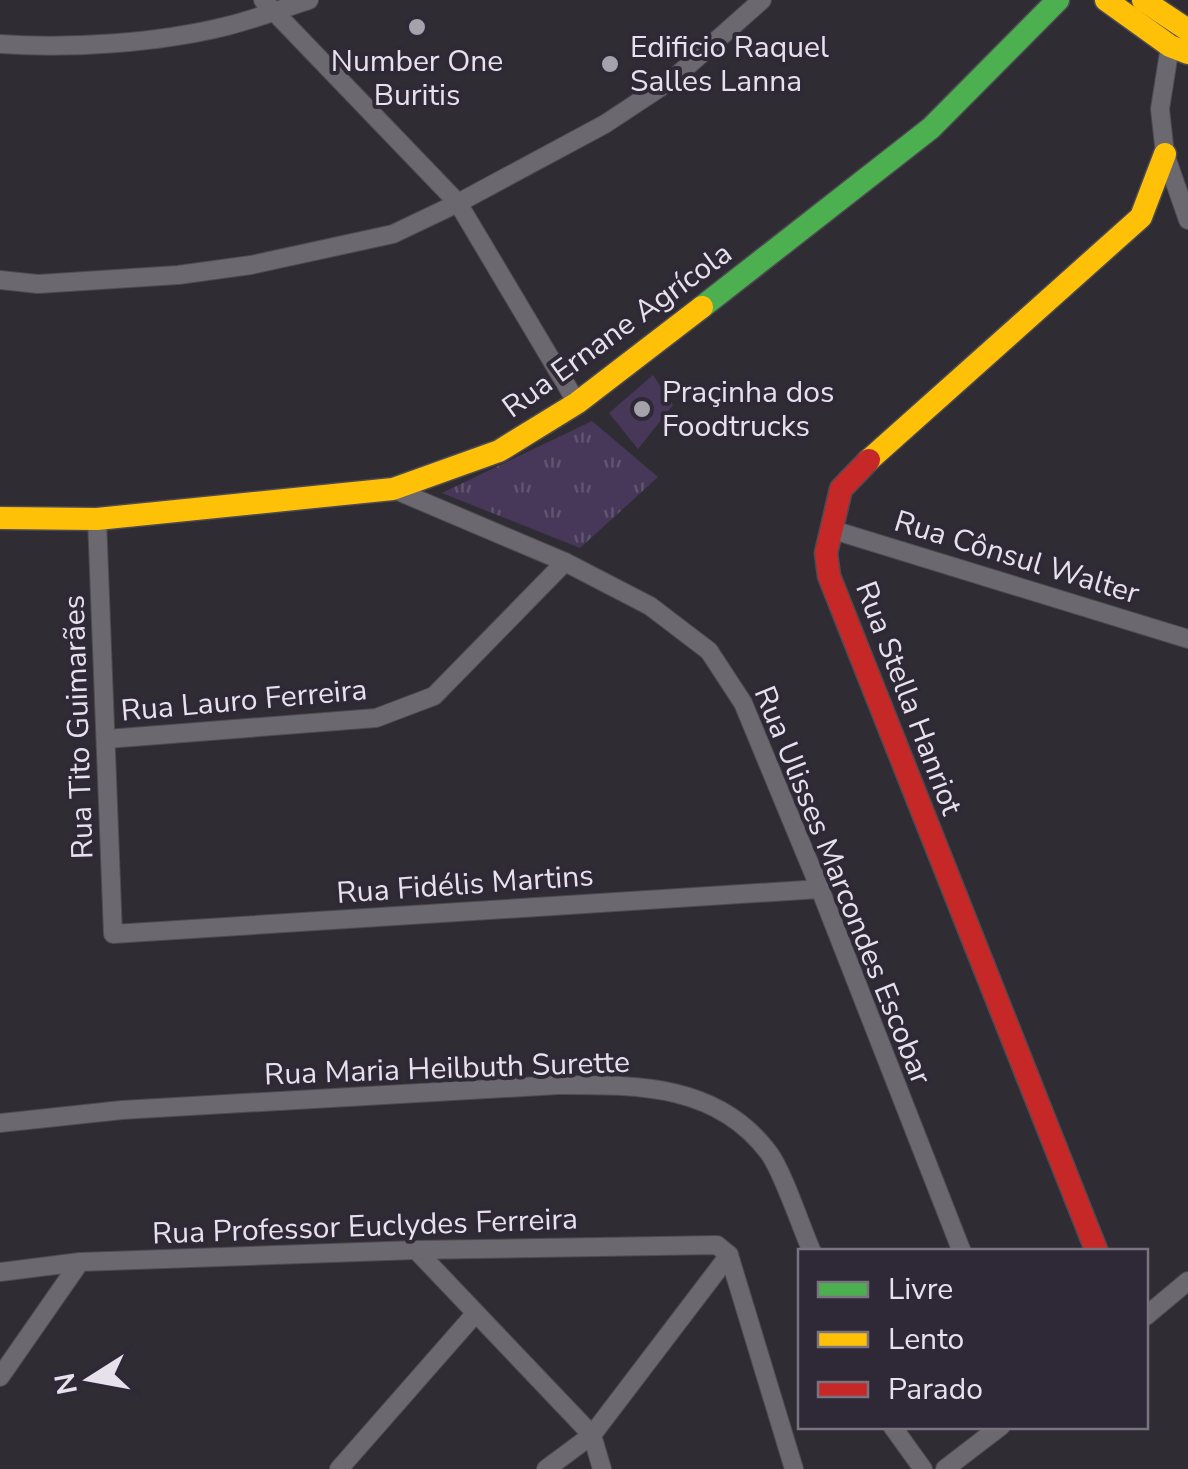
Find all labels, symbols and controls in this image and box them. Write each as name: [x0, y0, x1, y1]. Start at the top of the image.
marker: Number One Buritis: [406, 16, 428, 38]
place label: Edificio Raquel Salles Lanna: [630, 27, 829, 102]
place label: Number One Buritis: [331, 41, 503, 116]
marker: Edificio Raquel Salles Lanna: [599, 53, 621, 75]
street label: Rua Ernane Agrícola: [494, 233, 740, 428]
place label: Praçinha dos Foodtrucks: [662, 372, 834, 447]
marker: Praçinha dos Foodtrucks: [631, 398, 653, 420]
street label: Rua Cônsul Walter: [889, 501, 1145, 614]
street label: Rua Stella Hanriot: [845, 575, 972, 821]
street label: Rua Tito Guimarães: [53, 594, 104, 860]
street label: Rua Lauro Ferreira: [119, 669, 369, 732]
street label: Rua Ulisses Marcondes Escobar: [744, 680, 941, 1091]
street label: Rua Fidélis Martins: [335, 855, 595, 914]
street label: Rua Maria Heilbuth Surette: [264, 1042, 631, 1095]
street label: Rua Professor Euclydes Ferreira: [152, 1199, 579, 1254]
legend: [798, 1249, 1148, 1429]
text: Livre: [888, 1269, 953, 1310]
text: Lento: [888, 1319, 964, 1360]
north arrow: [40, 1329, 140, 1429]
text: Parado: [888, 1369, 983, 1410]
text: N: [46, 1370, 87, 1397]

